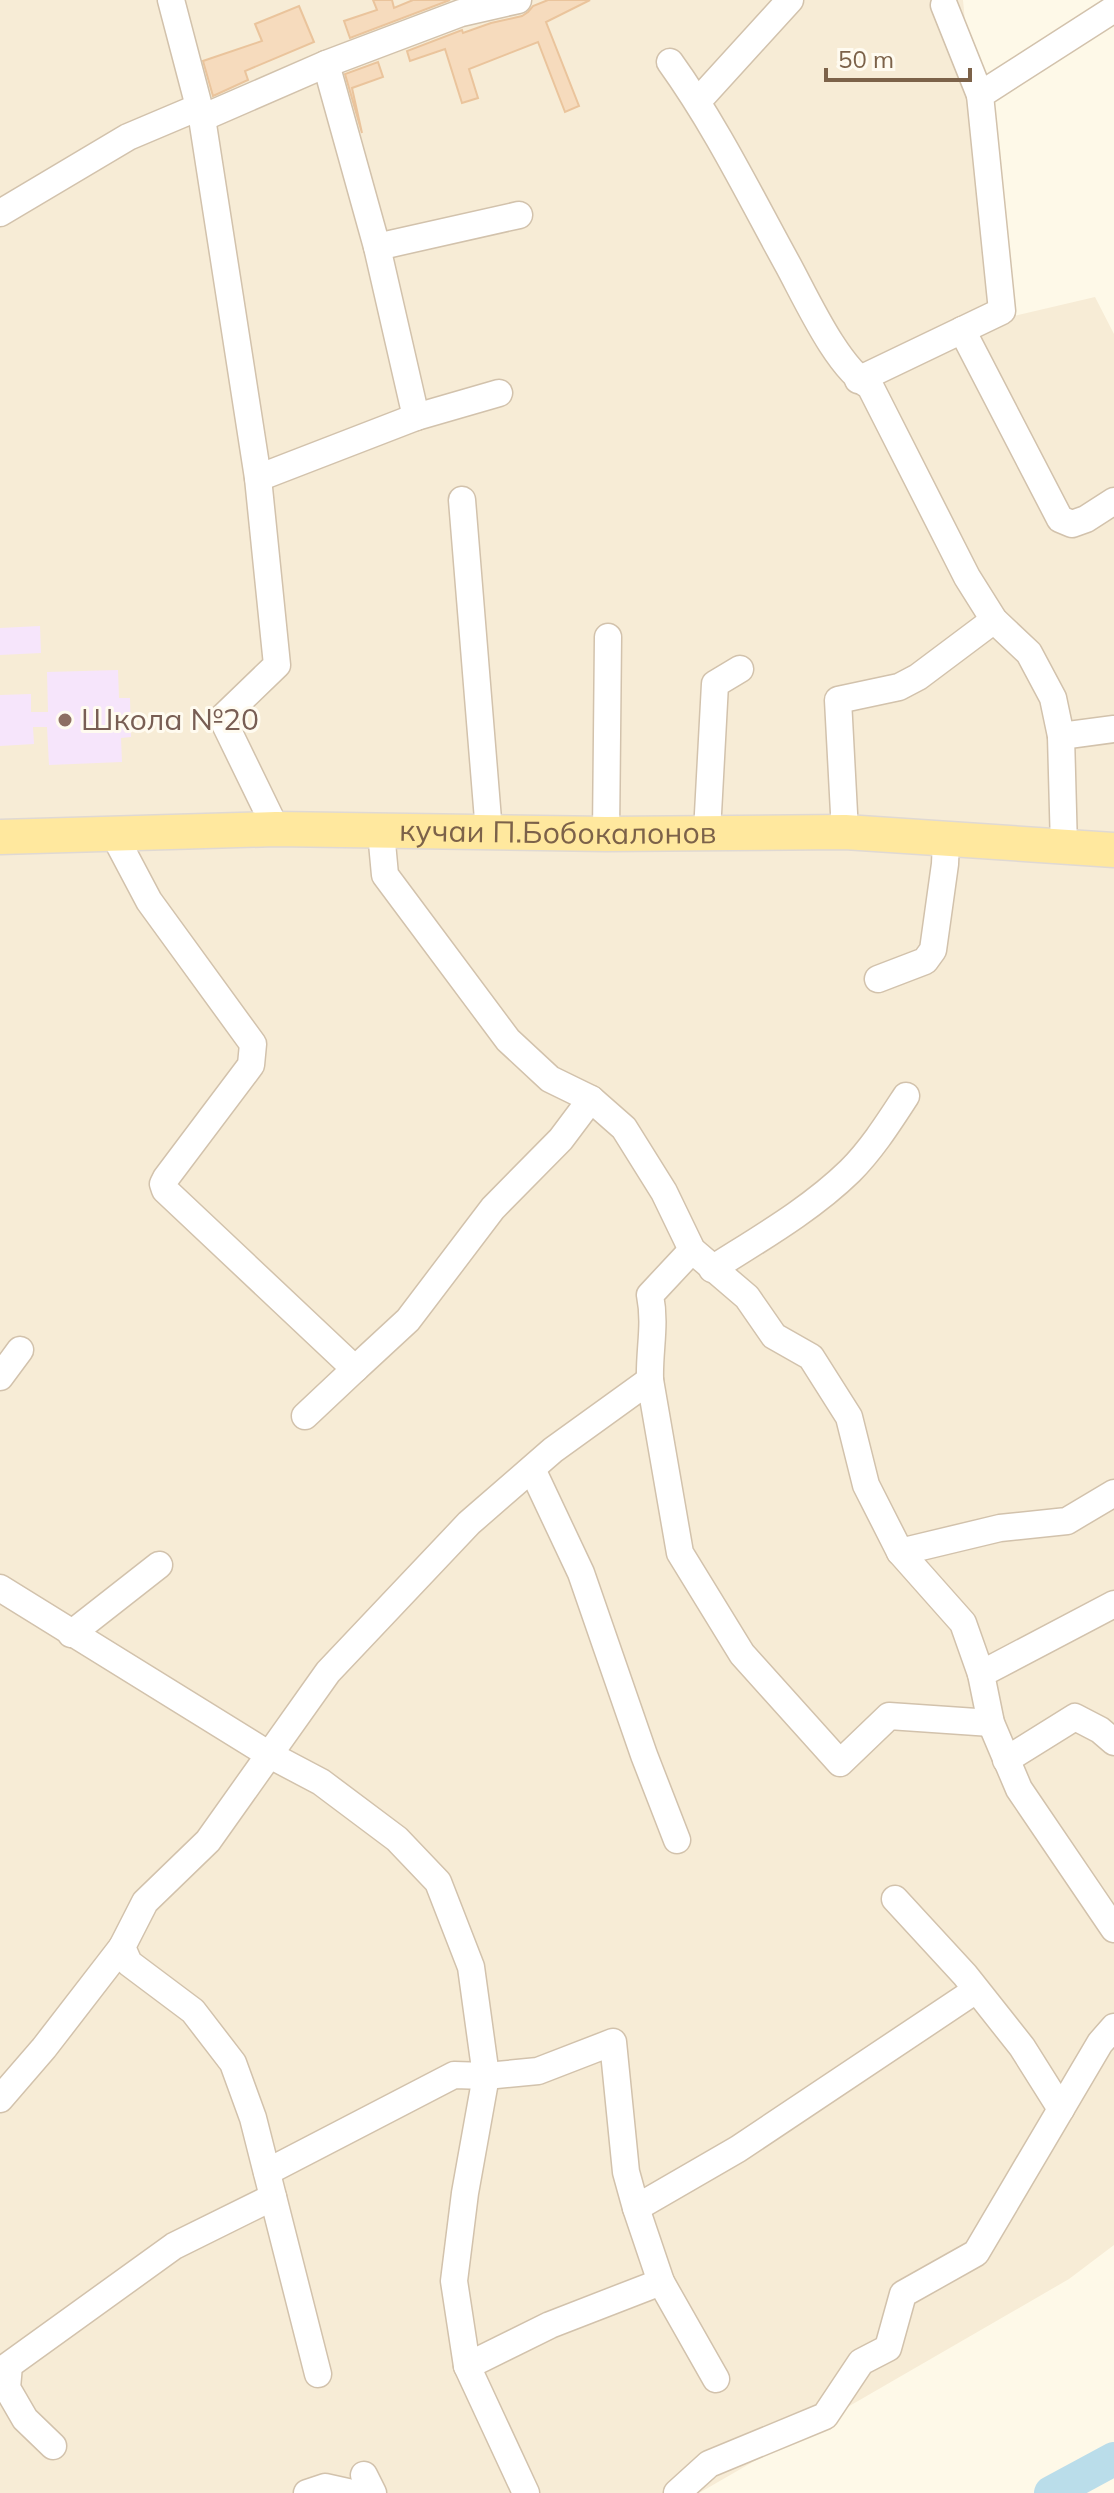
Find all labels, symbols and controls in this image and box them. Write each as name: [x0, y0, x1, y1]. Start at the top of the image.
scale bar: [826, 32, 970, 82]
text: 50 m: [838, 44, 894, 74]
place label: Школа №20: [81, 700, 259, 738]
marker: Школа №20: [56, 711, 74, 729]
street label: кучаи П.Бобокалонов: [399, 811, 717, 852]

